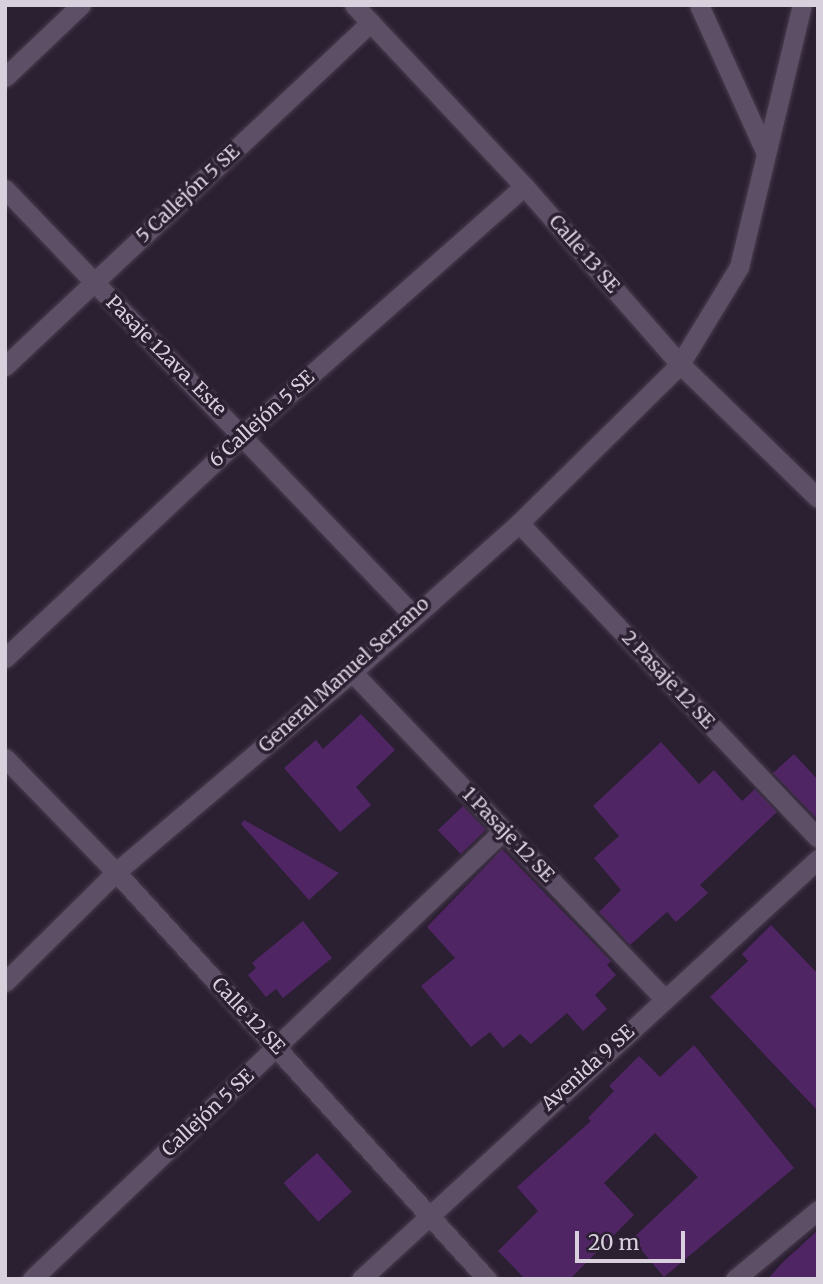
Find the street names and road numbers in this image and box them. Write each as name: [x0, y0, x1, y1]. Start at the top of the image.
street label: 5 Callejón 5 SE: [132, 140, 244, 248]
street label: Calle 13 SE: [544, 210, 624, 298]
street label: Pasaje 12ava. Este: [101, 291, 231, 421]
street label: 6 Callejón 5 SE: [205, 366, 319, 472]
street label: General Manuel Serrano: [254, 593, 434, 757]
street label: 2 Pasaje 12 SE: [617, 626, 719, 734]
street label: 1 Pasaje 12 SE: [457, 783, 559, 887]
street label: Calle 12 SE: [207, 973, 289, 1059]
street label: Avenida 9 SE: [537, 1020, 639, 1116]
street label: Callejón 5 SE: [157, 1065, 259, 1161]

